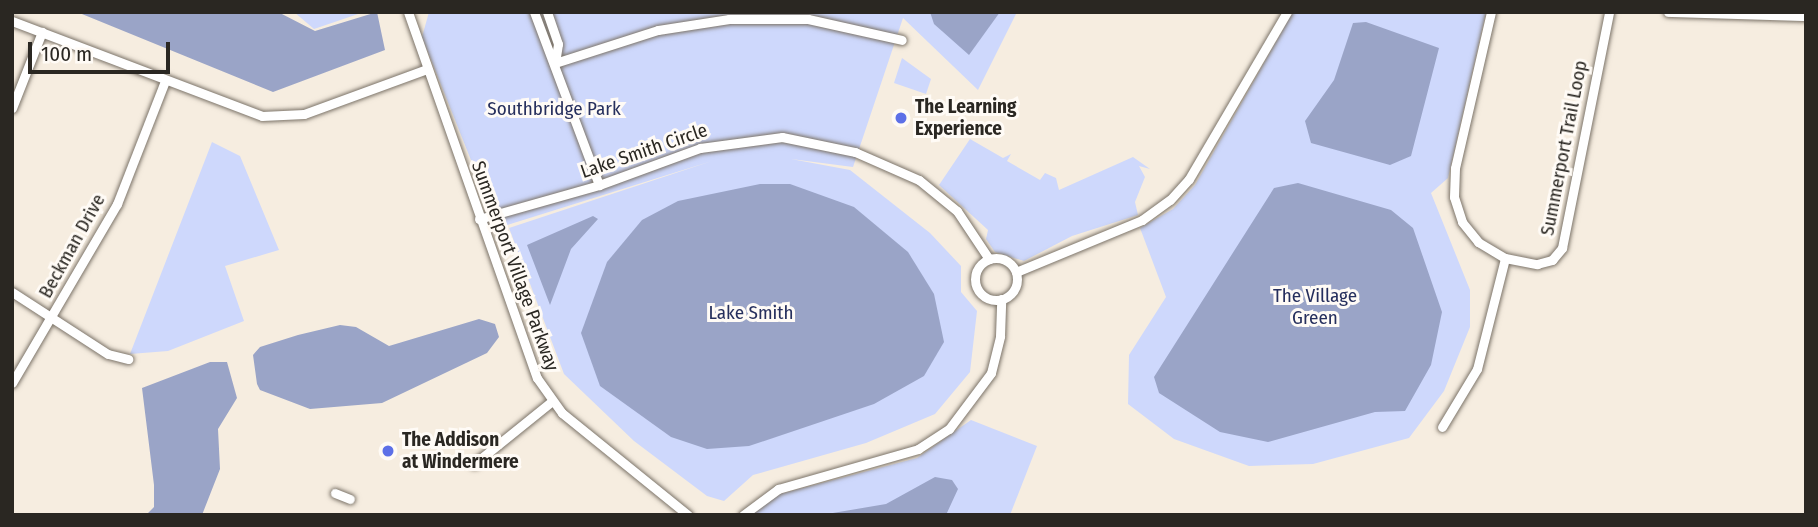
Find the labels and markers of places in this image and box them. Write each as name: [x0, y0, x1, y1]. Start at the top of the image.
place label: The Learning Experience: [915, 96, 1016, 140]
marker: The Learning Experience: [893, 110, 909, 126]
place label: The Addison at Windermere: [402, 429, 519, 473]
marker: The Addison at Windermere: [380, 443, 396, 459]

